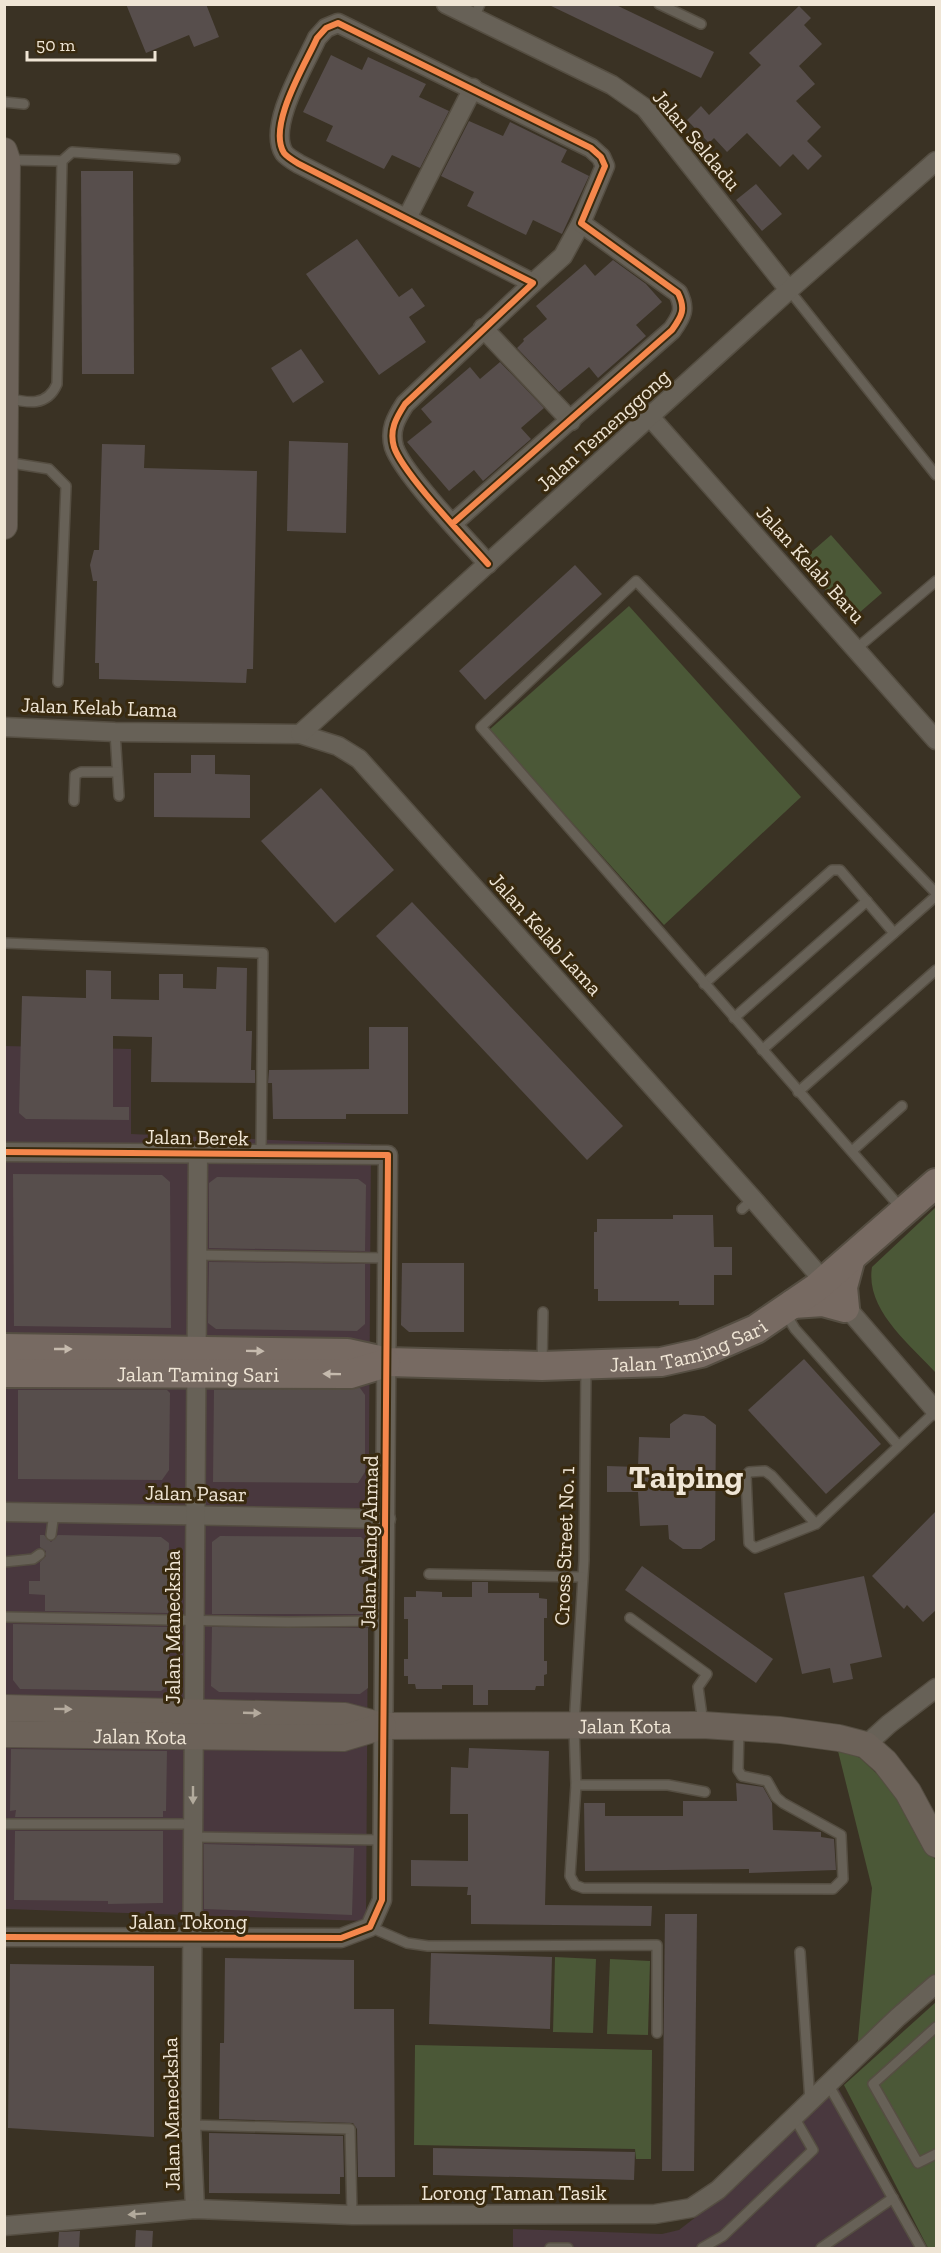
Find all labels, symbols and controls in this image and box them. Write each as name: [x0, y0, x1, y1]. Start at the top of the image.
scale bar: [27, 24, 154, 62]
text: 50 m: [36, 34, 76, 56]
street label: Jalan Seldadu: [648, 85, 746, 195]
street label: Jalan Temenggong: [531, 363, 675, 496]
street label: Jalan Kelab Baru: [752, 500, 871, 628]
street label: Jalan Kelab Lama: [21, 692, 177, 722]
street label: Jalan Kelab Lama: [484, 868, 608, 1000]
street label: Jalan Berek: [145, 1124, 249, 1150]
street label: Jalan Taming Sari: [609, 1313, 771, 1376]
one-way arrow: [53, 1344, 72, 1354]
one-way arrow: [245, 1346, 264, 1355]
street label: Jalan Taming Sari: [117, 1361, 279, 1386]
one-way arrow: [322, 1369, 341, 1379]
street label: Jalan Alang Ahmad: [355, 1455, 383, 1629]
district label: Taiping: [629, 1457, 744, 1496]
street label: Cross Street No. 1: [549, 1466, 579, 1626]
street label: Jalan Pasar: [145, 1480, 247, 1506]
street label: Jalan Manecksha: [160, 1550, 185, 1704]
one-way arrow: [53, 1704, 72, 1714]
one-way arrow: [243, 1708, 262, 1718]
street label: Jalan Kota: [578, 1713, 671, 1738]
street label: Jalan Kota: [93, 1723, 187, 1749]
one-way arrow: [189, 1785, 198, 1804]
street label: Jalan Tokong: [129, 1909, 248, 1934]
street label: Jalan Manecksha: [157, 2037, 185, 2191]
street label: Lorong Taman Tasik: [421, 2180, 607, 2205]
one-way arrow: [127, 2209, 146, 2219]

